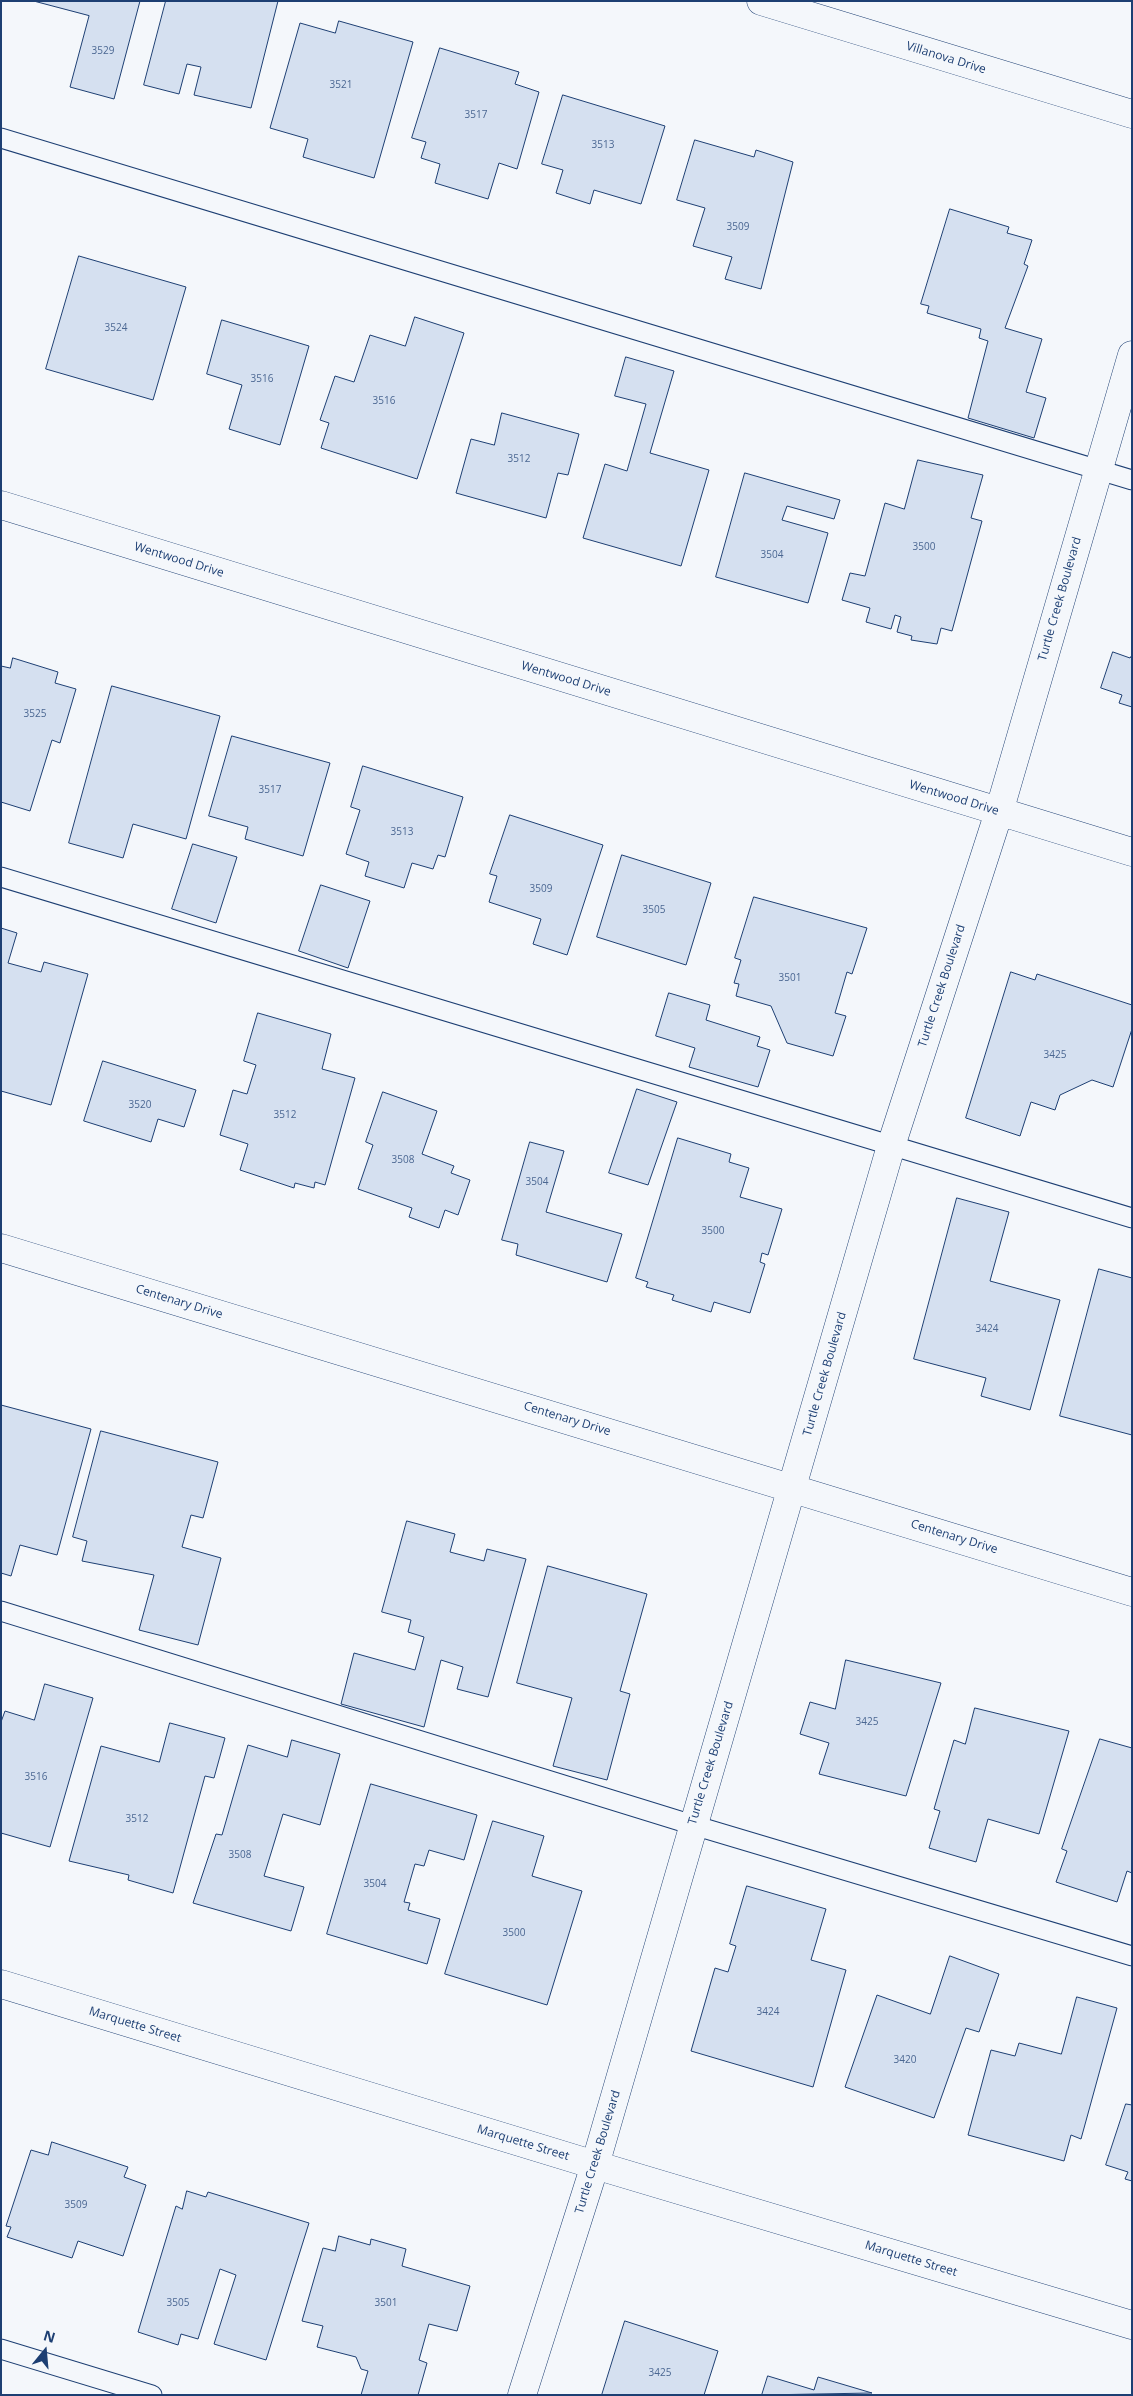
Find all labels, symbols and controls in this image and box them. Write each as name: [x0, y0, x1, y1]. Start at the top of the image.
street label: Villanova Drive: [904, 39, 988, 77]
house number: 3529: [92, 45, 114, 57]
house number: 3521: [330, 79, 352, 91]
house number: 3517: [465, 109, 487, 121]
house number: 3513: [592, 139, 614, 151]
house number: 3509: [727, 221, 749, 233]
house number: 3524: [105, 322, 127, 334]
house number: 3516: [251, 373, 273, 385]
house number: 3516: [373, 395, 395, 407]
house number: 3512: [508, 453, 530, 465]
street label: Turtle Creek Boulevard: [1035, 535, 1085, 663]
street label: Wentwood Drive: [132, 540, 226, 580]
house number: 3500: [913, 541, 935, 553]
house number: 3504: [761, 549, 783, 561]
street label: Wentwood Drive: [519, 659, 613, 699]
house number: 3525: [24, 708, 46, 720]
street label: Wentwood Drive: [907, 778, 1001, 818]
house number: 3517: [259, 784, 281, 796]
house number: 3513: [391, 826, 413, 838]
house number: 3509: [530, 883, 552, 895]
house number: 3505: [643, 904, 665, 916]
street label: Turtle Creek Boulevard: [915, 923, 969, 1049]
house number: 3501: [779, 972, 801, 984]
house number: 3425: [1044, 1049, 1066, 1061]
house number: 3520: [129, 1099, 151, 1111]
house number: 3512: [274, 1109, 296, 1121]
house number: 3508: [392, 1154, 414, 1166]
house number: 3504: [526, 1176, 548, 1188]
house number: 3500: [702, 1225, 724, 1237]
street label: Centenary Drive: [134, 1282, 224, 1322]
street label: Turtle Creek Boulevard: [800, 1310, 850, 1438]
house number: 3424: [976, 1323, 998, 1335]
street label: Centenary Drive: [522, 1399, 612, 1439]
street label: Centenary Drive: [909, 1517, 999, 1557]
street label: Turtle Creek Boulevard: [685, 1699, 737, 1827]
house number: 3425: [856, 1716, 878, 1728]
house number: 3516: [25, 1771, 47, 1783]
house number: 3512: [126, 1813, 148, 1825]
house number: 3508: [229, 1849, 251, 1861]
house number: 3504: [364, 1878, 386, 1890]
house number: 3500: [503, 1927, 525, 1939]
street label: Marquette Street: [87, 2004, 183, 2046]
house number: 3424: [757, 2006, 779, 2018]
house number: 3420: [894, 2054, 916, 2066]
street label: Turtle Creek Boulevard: [572, 2088, 624, 2216]
street label: Marquette Street: [475, 2122, 571, 2164]
house number: 3509: [65, 2199, 87, 2211]
street label: Marquette Street: [863, 2238, 959, 2280]
house number: 3505: [167, 2297, 189, 2309]
house number: 3501: [375, 2297, 397, 2309]
text: N: [41, 2325, 58, 2347]
north arrow: [20, 2326, 70, 2376]
house number: 3425: [649, 2367, 671, 2379]

